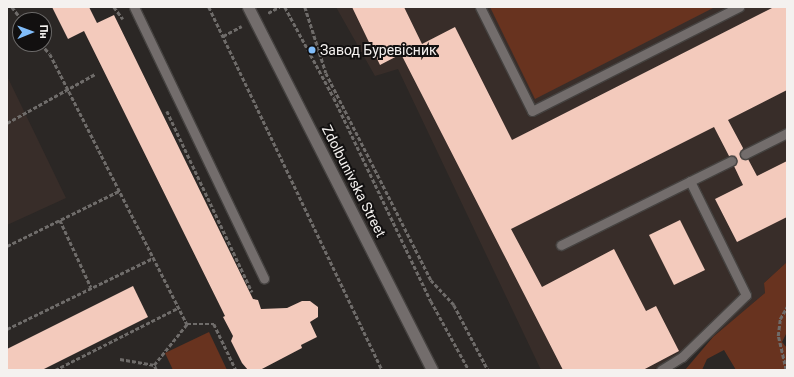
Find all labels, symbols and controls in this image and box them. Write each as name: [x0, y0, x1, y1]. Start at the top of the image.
north arrow: [12, 12, 52, 52]
text: Пн: [37, 25, 50, 39]
place label: Завод Буревісник: [320, 42, 437, 58]
marker: Завод Буревісник: [307, 45, 317, 55]
street label: Zdolbunivska Street: [319, 122, 389, 240]

